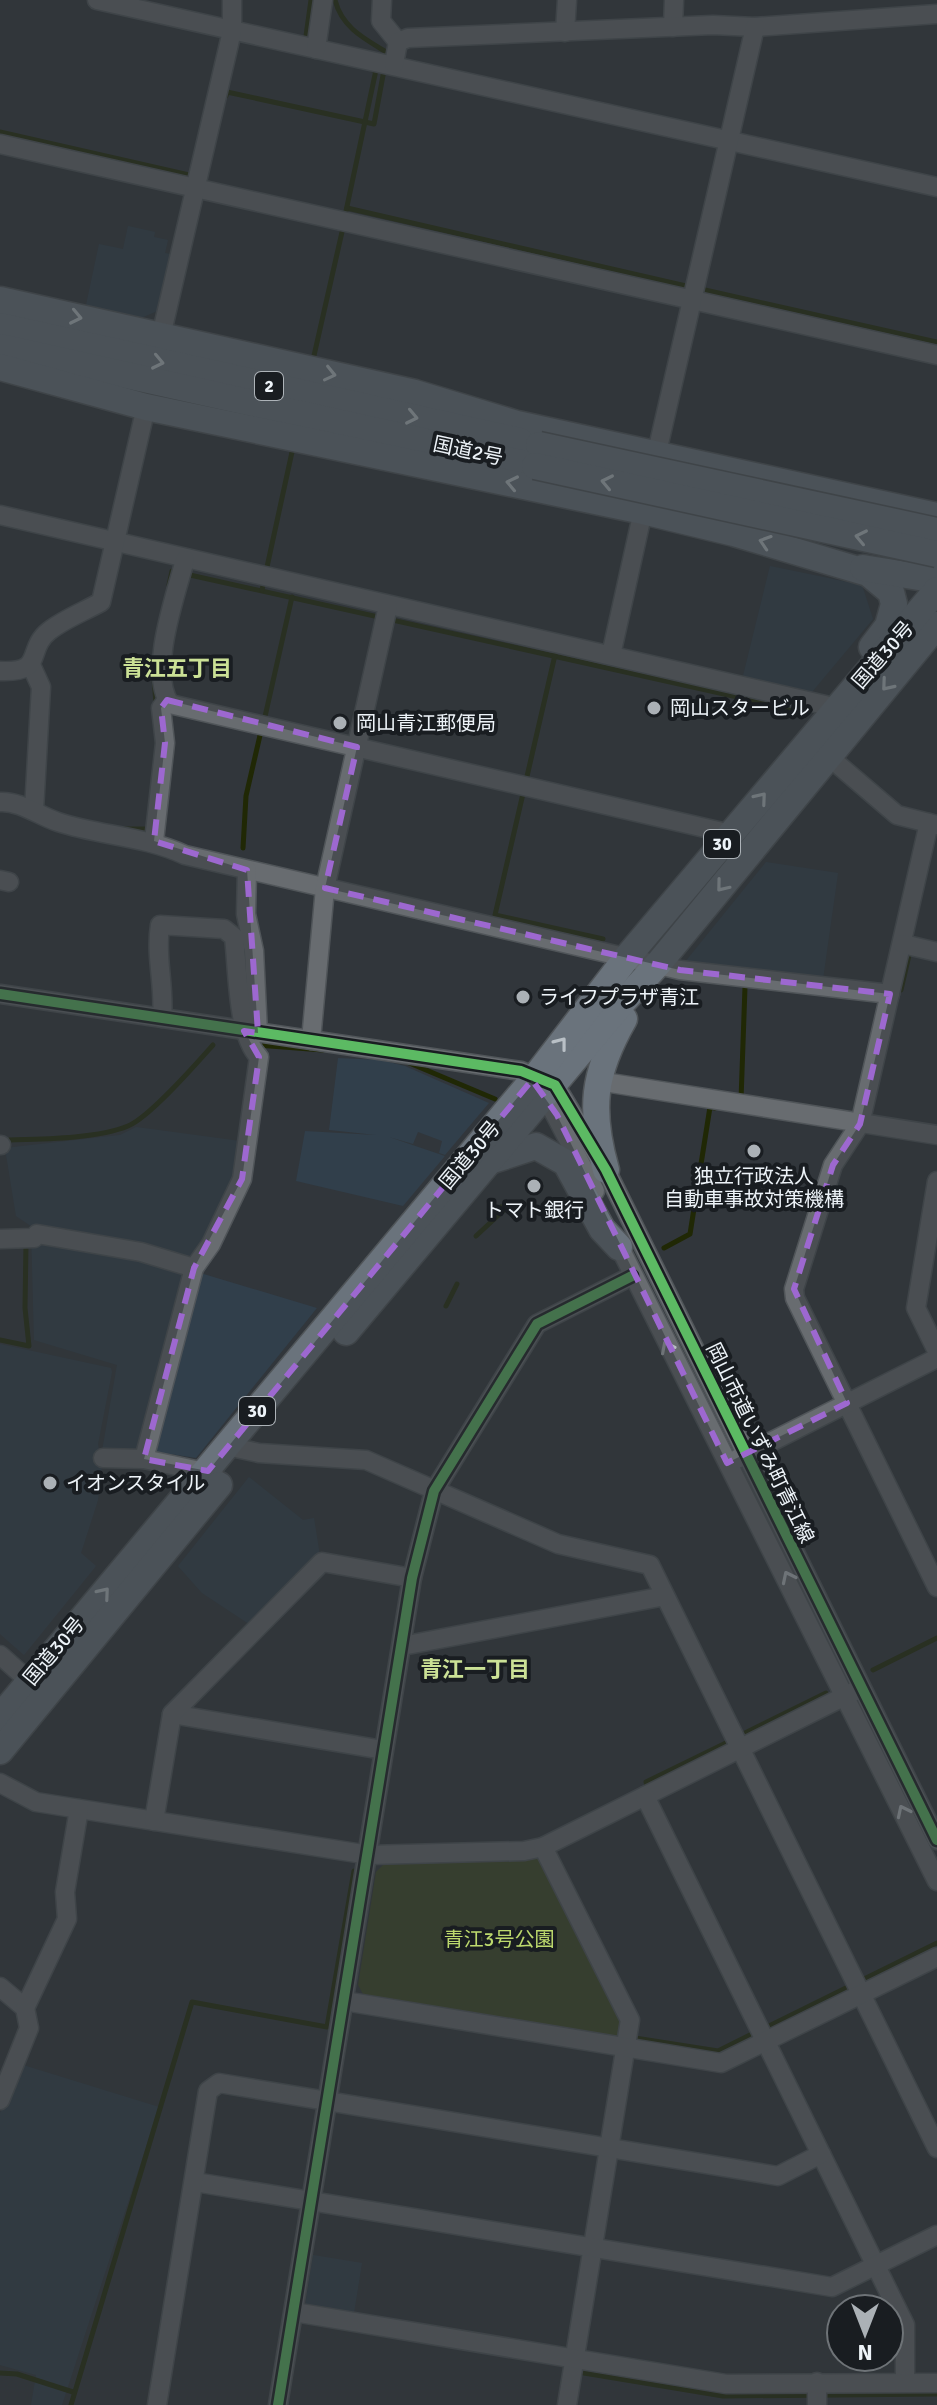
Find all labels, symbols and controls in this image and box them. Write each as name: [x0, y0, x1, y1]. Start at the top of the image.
one-way arrow: [69, 308, 83, 325]
one-way arrow: [151, 353, 164, 370]
one-way arrow: [323, 365, 336, 382]
road number: 2: [255, 372, 283, 400]
one-way arrow: [405, 408, 418, 425]
street label: 国道2号: [431, 431, 505, 471]
one-way arrow: [600, 474, 613, 491]
one-way arrow: [506, 475, 519, 492]
one-way arrow: [855, 529, 868, 546]
one-way arrow: [758, 536, 772, 552]
street label: 国道30号: [847, 616, 919, 694]
district label: 青江五丁目: [122, 655, 232, 682]
one-way arrow: [882, 676, 897, 690]
place label: 岡山スタービル: [670, 696, 810, 721]
marker: 岡山スタービル: [645, 699, 663, 717]
place label: 岡山青江郵便局: [356, 711, 496, 736]
marker: 岡山青江郵便局: [331, 714, 349, 732]
one-way arrow: [751, 793, 766, 807]
road number: 30: [704, 830, 740, 858]
one-way arrow: [717, 877, 732, 891]
place label: ライフプラザ青江: [539, 985, 699, 1010]
marker: ライフプラザ青江: [514, 988, 532, 1006]
one-way arrow: [552, 1037, 566, 1052]
street label: 国道30号: [434, 1116, 506, 1194]
marker: 独立行政法人 自動車事故対策機構: [745, 1142, 763, 1160]
place label: 独立行政法人 自動車事故対策機構: [664, 1164, 844, 1212]
marker: トマト銀行: [525, 1177, 543, 1195]
place label: トマト銀行: [484, 1198, 584, 1223]
street label: 岡山市道いずみ町青江線: [701, 1339, 819, 1547]
one-way arrow: [662, 1340, 677, 1355]
road number: 30: [239, 1397, 275, 1425]
place label: イオンスタイル: [66, 1471, 206, 1496]
marker: イオンスタイル: [41, 1474, 59, 1492]
one-way arrow: [782, 1571, 797, 1586]
one-way arrow: [94, 1587, 109, 1602]
street label: 国道30号: [18, 1612, 90, 1690]
district label: 青江一丁目: [420, 1656, 530, 1683]
one-way arrow: [897, 1804, 912, 1819]
park label: 青江3号公園: [444, 1927, 554, 1952]
north arrow: [825, 2293, 905, 2373]
text: N: [857, 2339, 873, 2366]

